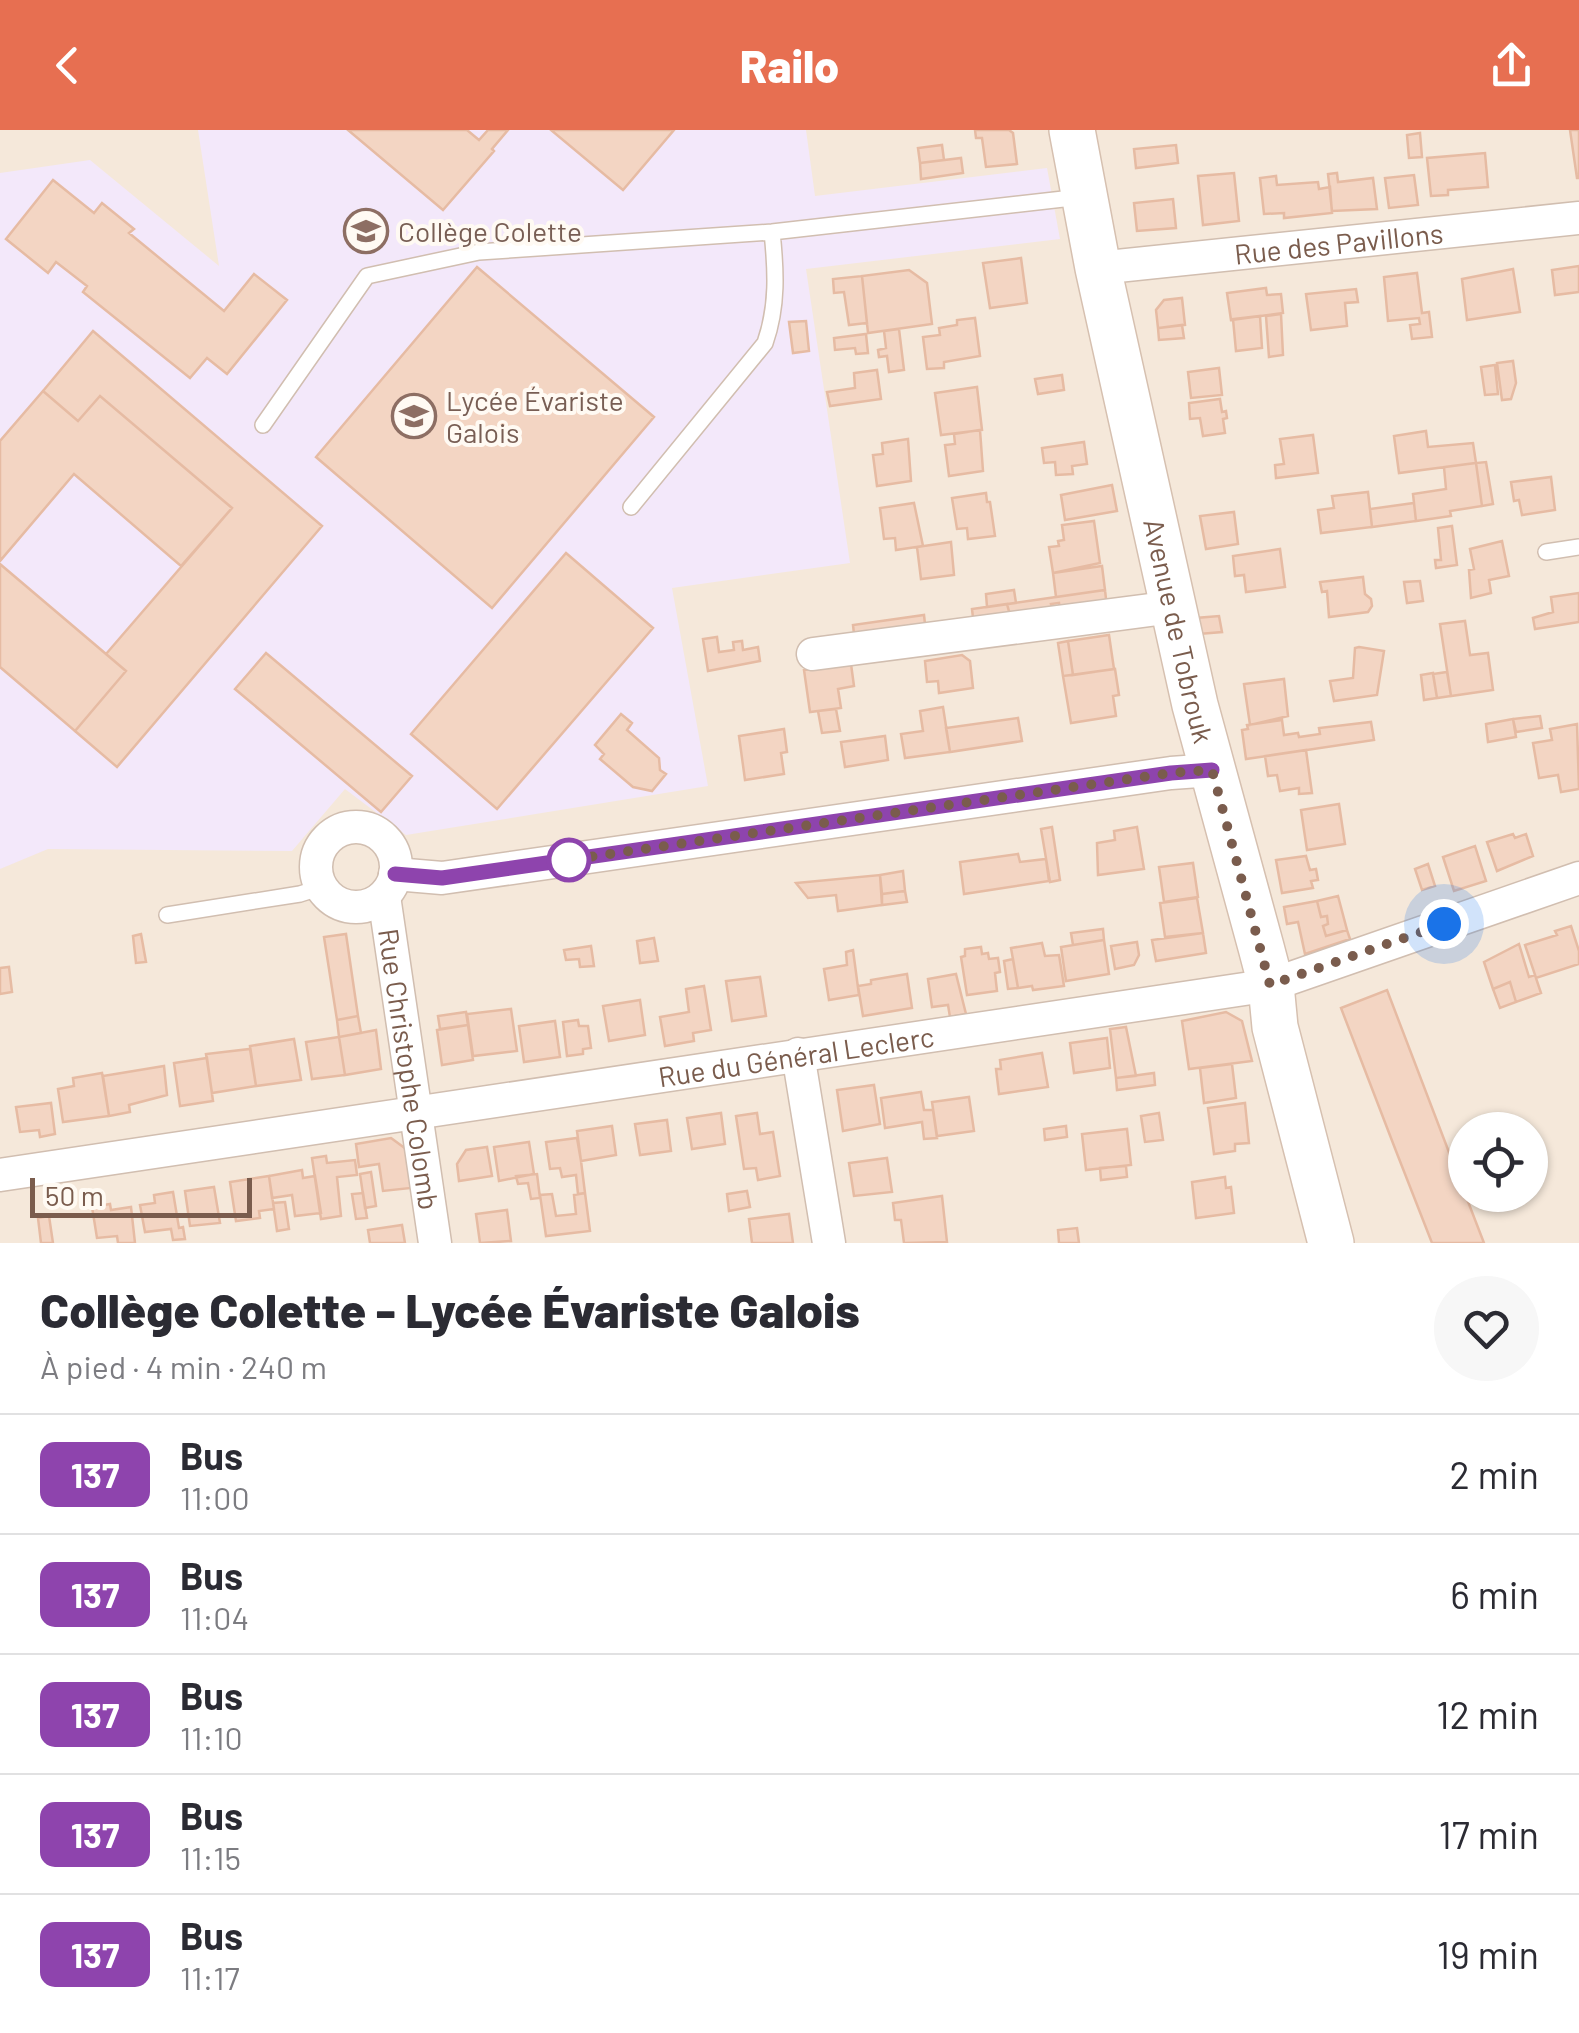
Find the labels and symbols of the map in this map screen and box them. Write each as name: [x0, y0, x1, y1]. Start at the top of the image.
school or university icon: Collège Colette: [343, 208, 389, 254]
place label: Collège Colette: [398, 214, 582, 248]
street label: Rue des Pavillons: [1233, 215, 1445, 271]
place label: Lycée Évariste Galois: [446, 383, 624, 449]
school or university icon: Lycée Évariste Galois: [391, 393, 437, 439]
street label: Avenue de Tobrouk: [1137, 515, 1222, 747]
unlabelled marker: [548, 839, 590, 881]
your location: [1419, 899, 1469, 949]
street label: Rue Christophe Colomb: [372, 926, 447, 1212]
street label: Rue du Général Leclerc: [656, 1019, 936, 1093]
scale bar: [30, 1173, 252, 1218]

